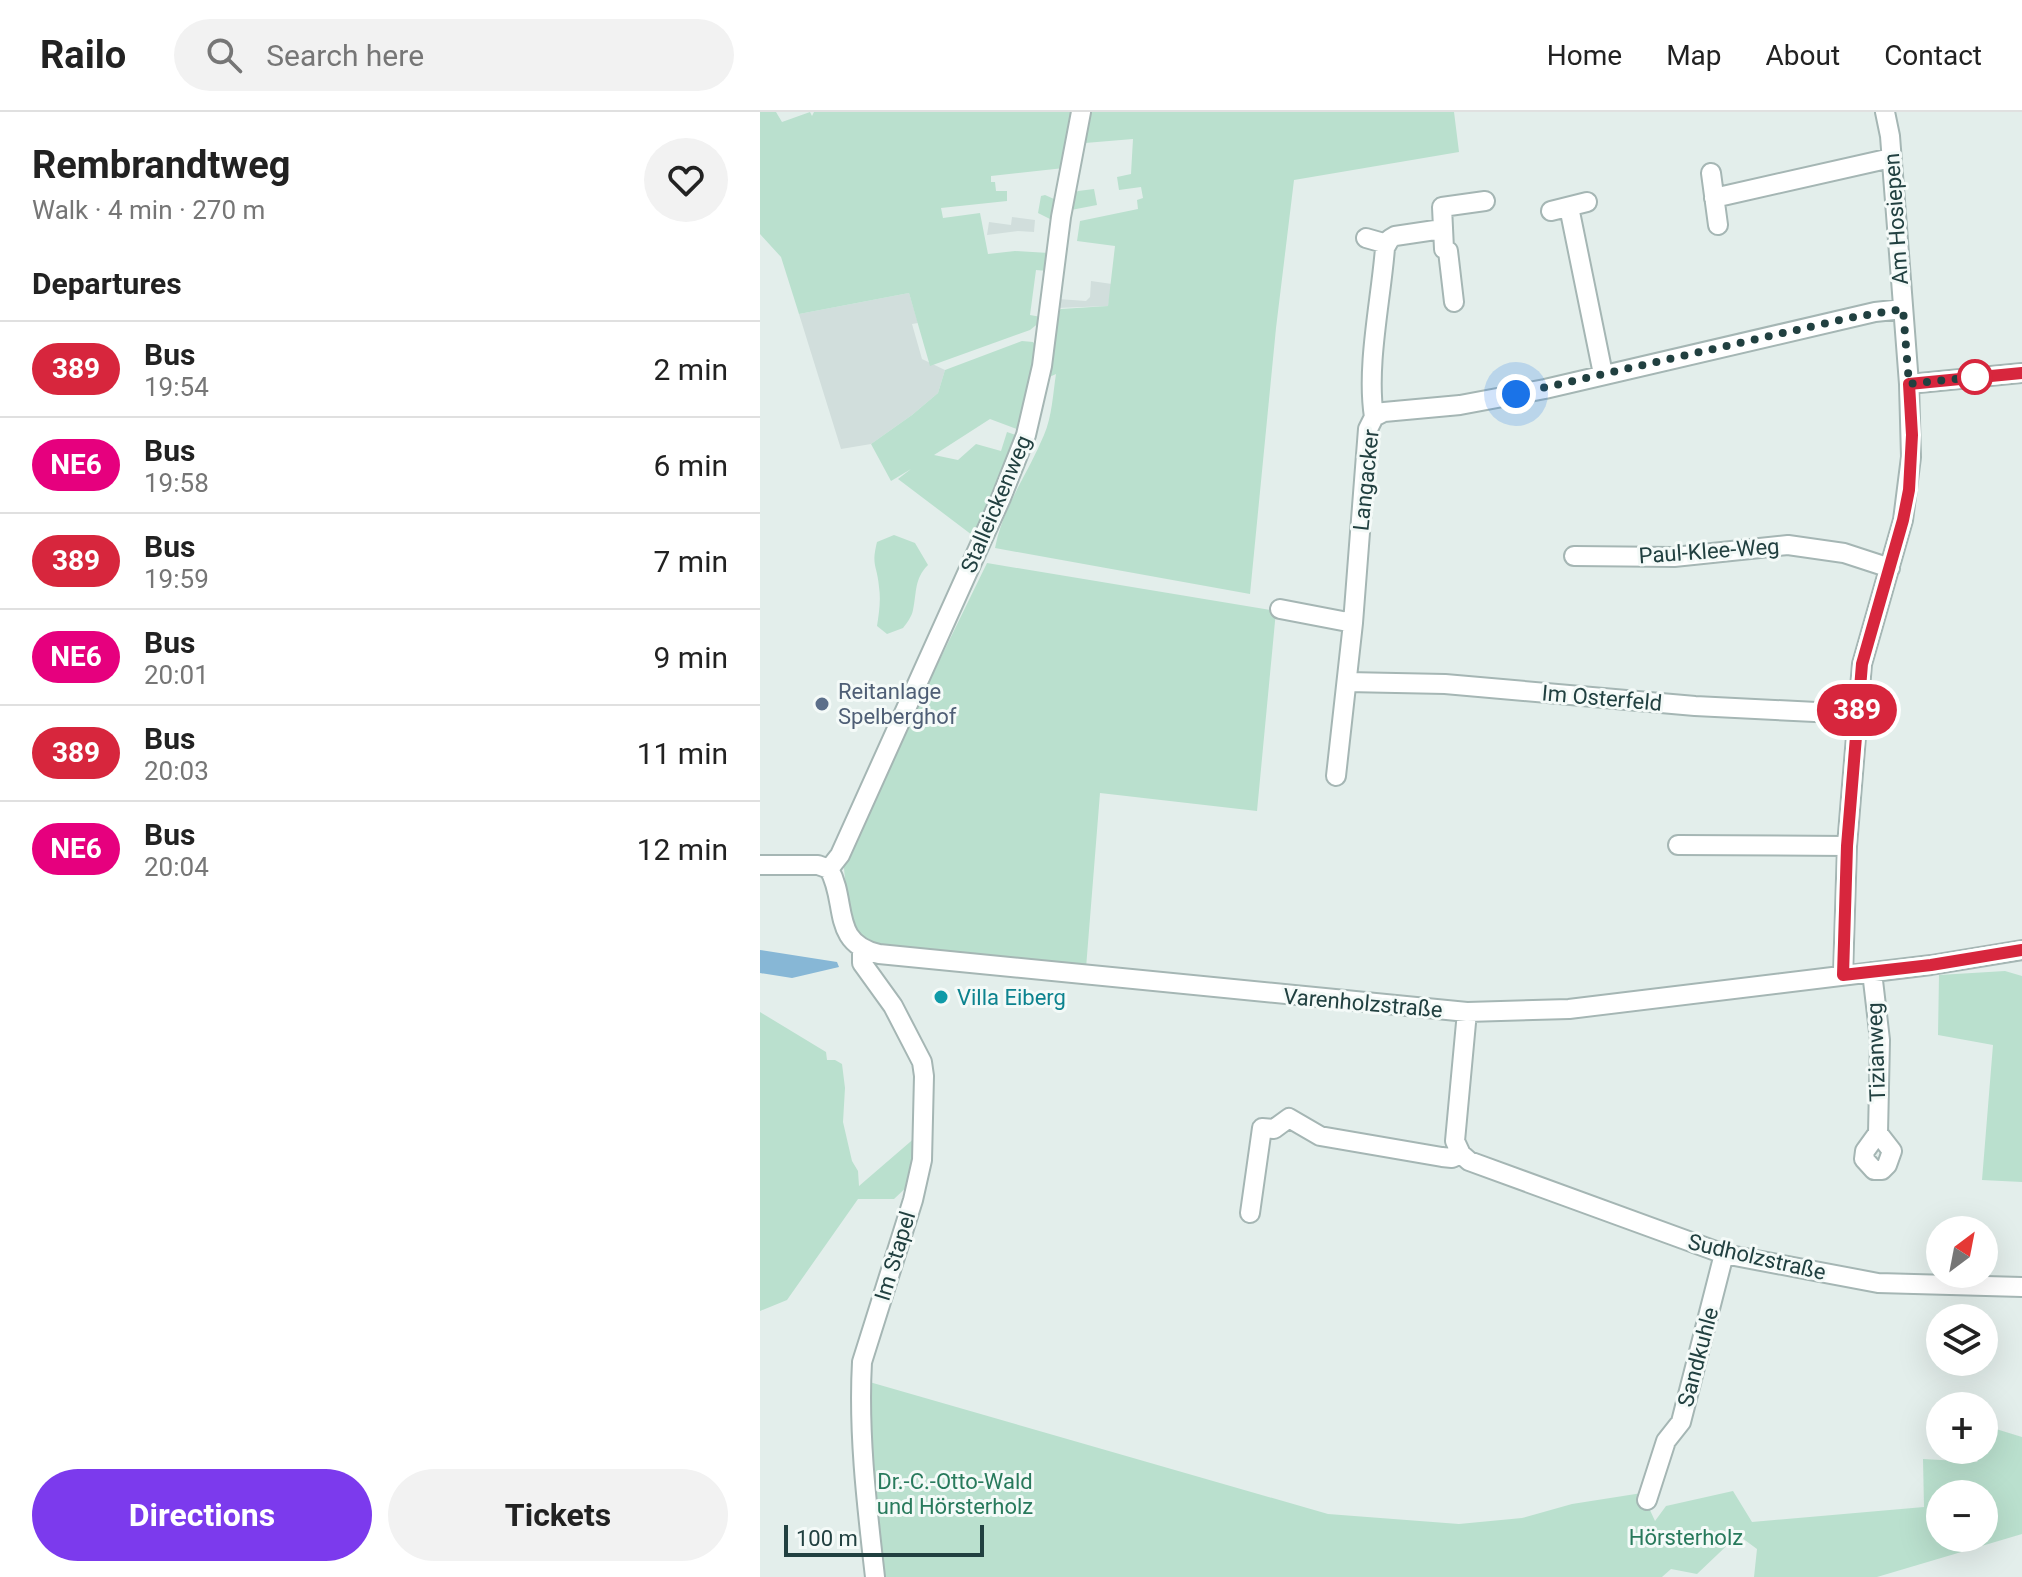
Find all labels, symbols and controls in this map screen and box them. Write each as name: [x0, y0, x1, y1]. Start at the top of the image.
search box: [174, 19, 734, 91]
text: Railo: [40, 33, 126, 77]
icon: search: [202, 33, 246, 77]
text: Search here: [266, 38, 424, 73]
text: Home: [1547, 39, 1622, 72]
text: Map: [1666, 39, 1722, 72]
text: About: [1766, 39, 1840, 72]
text: Contact: [1884, 39, 1982, 72]
button: heart: [644, 138, 728, 222]
text: Rembrandtweg: [32, 143, 290, 187]
street label: Am Hosiepen: [1879, 152, 1913, 286]
text: Walk · 4 min · 270 m: [32, 195, 265, 225]
text: Departures: [32, 266, 182, 301]
text: Bus: [144, 337, 195, 372]
text: 389: [52, 352, 100, 385]
text: 2 min: [654, 352, 728, 387]
unlabelled marker: [1958, 360, 1992, 394]
text: 19:54: [144, 372, 209, 402]
your location: [1496, 374, 1536, 414]
street label: Langacker: [1348, 428, 1384, 532]
street label: Stalleickenweg: [956, 432, 1036, 576]
text: Bus: [144, 433, 195, 468]
text: NE6: [50, 448, 102, 481]
text: 6 min: [654, 448, 728, 483]
text: 19:58: [144, 468, 209, 498]
text: Bus: [144, 529, 195, 564]
street label: Paul-Klee-Weg: [1638, 534, 1780, 568]
text: 389: [52, 544, 100, 577]
text: 7 min: [654, 544, 728, 579]
text: 19:59: [144, 564, 209, 594]
text: Bus: [144, 625, 195, 660]
text: NE6: [50, 640, 102, 673]
text: 9 min: [654, 640, 728, 675]
text: 20:01: [144, 660, 209, 690]
place label: Reitanlage Spelberghof: [838, 679, 957, 729]
street label: Im Osterfeld: [1541, 680, 1663, 716]
line badge: 389: [1811, 684, 1903, 736]
text: 389: [1833, 693, 1881, 726]
marker: Reitanlage Spelberghof: [813, 695, 831, 713]
text: Bus: [144, 721, 195, 756]
text: 389: [52, 736, 100, 769]
text: 11 min: [637, 736, 728, 771]
text: 20:03: [144, 756, 209, 786]
text: Bus: [144, 817, 195, 852]
text: NE6: [50, 832, 102, 865]
text: 12 min: [637, 832, 728, 867]
text: 20:04: [144, 852, 209, 882]
street label: Varenholzstraße: [1282, 984, 1444, 1022]
place label: Villa Eiberg: [957, 985, 1066, 1010]
marker: Villa Eiberg: [932, 988, 950, 1006]
street label: Tizianweg: [1862, 1002, 1890, 1102]
street label: Im Stapel: [870, 1208, 920, 1304]
north arrow: [1926, 1216, 1998, 1288]
map controls: [1926, 1216, 1998, 1552]
street label: Sudholzstraße: [1686, 1229, 1828, 1285]
button: layers: [1926, 1304, 1998, 1376]
street label: Sandkuhle: [1673, 1305, 1723, 1409]
button: +: [1926, 1392, 1998, 1464]
button: Directions: [32, 1469, 372, 1561]
button: Tickets: [388, 1469, 728, 1561]
park label: Dr.-C.-Otto-Wald und Hörsterholz: [877, 1469, 1033, 1519]
button: −: [1926, 1480, 1998, 1552]
scale bar: [784, 1521, 984, 1557]
park label: Hörsterholz: [1629, 1525, 1743, 1550]
text: 100 m: [796, 1526, 858, 1551]

